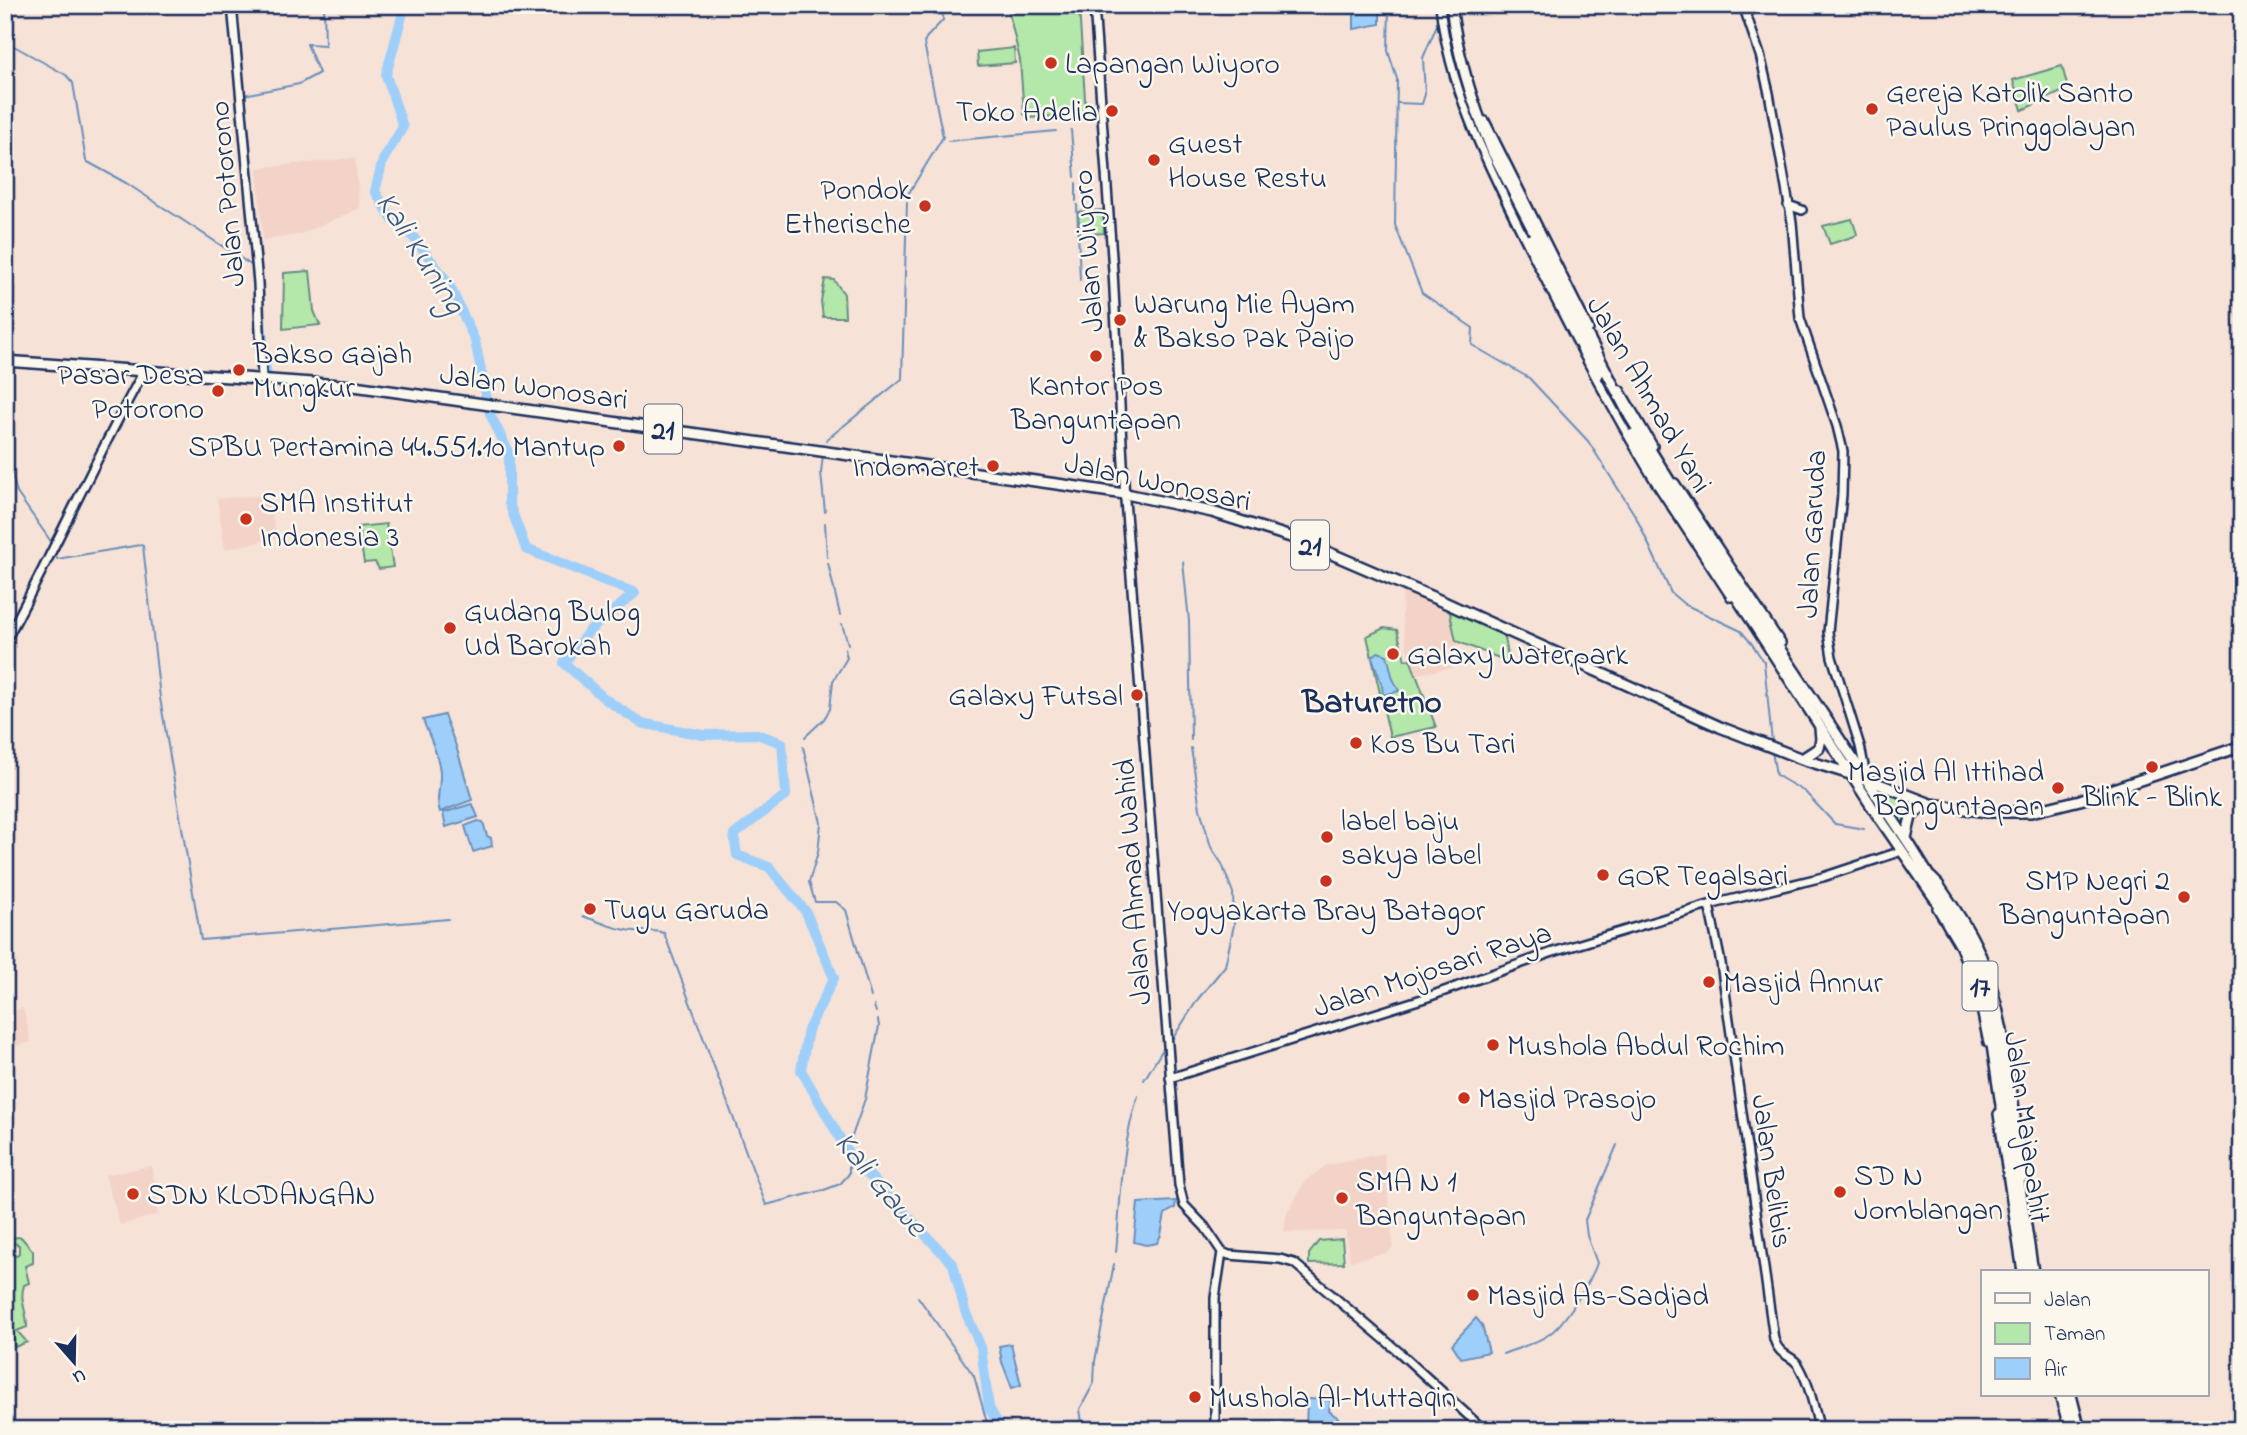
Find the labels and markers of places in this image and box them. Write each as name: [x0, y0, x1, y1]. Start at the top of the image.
place label: Lapangan Wiyoro: [1065, 44, 1280, 88]
marker: Lapangan Wiyoro: [1043, 55, 1059, 71]
place label: Gereja Katolik Santo Paulus Pringgolayan: [1886, 73, 2135, 151]
place label: Toko Adelia: [956, 92, 1098, 136]
marker: Gereja Katolik Santo Paulus Pringgolayan: [1864, 101, 1880, 117]
marker: Toko Adelia: [1104, 103, 1120, 119]
place label: Guest House Restu: [1168, 124, 1327, 202]
marker: Guest House Restu: [1146, 152, 1162, 168]
place label: Pondok Etherische: [784, 170, 912, 248]
marker: Pondok Etherische: [917, 198, 933, 214]
place label: Warung Mie Ayam & Bakso Pak Paijo: [1134, 284, 1355, 362]
marker: Warung Mie Ayam & Bakso Pak Paijo: [1112, 312, 1128, 328]
place label: Bakso Gajah Mungkur: [252, 334, 412, 412]
marker: Kantor Pos Banguntapan: [1088, 348, 1104, 364]
place label: Pasar Desa Potorono: [57, 355, 204, 433]
marker: Bakso Gajah Mungkur: [231, 362, 247, 378]
place label: Kantor Pos Banguntapan: [1010, 366, 1181, 444]
marker: Pasar Desa Potorono: [210, 383, 226, 399]
place label: SPBU Pertamina 44.551.10 Mantup: [188, 427, 605, 471]
marker: SPBU Pertamina 44.551.10 Mantup: [611, 438, 627, 454]
place label: Indomaret: [852, 447, 979, 491]
marker: Indomaret: [985, 458, 1001, 474]
place label: SMA Institut Indonesia 3: [260, 483, 413, 561]
marker: SMA Institut Indonesia 3: [238, 511, 254, 527]
place label: Gudang Bulog Ud Barokah: [464, 592, 640, 670]
marker: Gudang Bulog Ud Barokah: [442, 620, 458, 636]
place label: Galaxy Waterpark: [1407, 635, 1629, 679]
marker: Galaxy Waterpark: [1385, 646, 1401, 662]
place label: Galaxy Futsal: [948, 676, 1123, 720]
marker: Galaxy Futsal: [1129, 687, 1145, 703]
place label: Kos Bu Tari: [1370, 724, 1516, 768]
marker: Kos Bu Tari: [1348, 735, 1364, 751]
place label: Masjid Al Ittihad Banguntapan: [1848, 752, 2044, 830]
marker: Blink - Blink: [2144, 759, 2160, 775]
place label: Blink - Blink: [2081, 777, 2223, 821]
marker: Masjid Al Ittihad Banguntapan: [2050, 780, 2066, 796]
place label: label baju sakya label: [1341, 801, 1482, 879]
marker: label baju sakya label: [1319, 829, 1335, 845]
place label: GOR Tegalsari: [1617, 856, 1788, 900]
place label: SMP Negri 2 Banguntapan: [1999, 861, 2170, 939]
marker: GOR Tegalsari: [1595, 867, 1611, 883]
marker: Yogyakarta Bray Batagor: [1318, 873, 1334, 889]
marker: SMP Negri 2 Banguntapan: [2176, 889, 2192, 905]
place label: Tugu Garuda: [604, 890, 769, 934]
place label: Yogyakarta Bray Batagor: [1167, 891, 1486, 935]
marker: Tugu Garuda: [582, 901, 598, 917]
place label: Masjid Annur: [1723, 963, 1884, 1007]
marker: Masjid Annur: [1701, 974, 1717, 990]
place label: Mushola Abdul Rochim: [1507, 1026, 1784, 1070]
marker: Mushola Abdul Rochim: [1485, 1037, 1501, 1053]
place label: Masjid Prasojo: [1478, 1079, 1656, 1123]
marker: Masjid Prasojo: [1456, 1090, 1472, 1106]
place label: SD N Jomblangan: [1854, 1156, 2003, 1234]
place label: SMA N 1 Banguntapan: [1355, 1162, 1526, 1240]
place label: SDN KLODANGAN: [147, 1175, 375, 1219]
marker: SD N Jomblangan: [1832, 1184, 1848, 1200]
marker: SDN KLODANGAN: [125, 1186, 141, 1202]
marker: SMA N 1 Banguntapan: [1334, 1190, 1350, 1206]
place label: Masjid As-Sadjad: [1487, 1276, 1709, 1320]
marker: Masjid As-Sadjad: [1465, 1287, 1481, 1303]
place label: Mushola Al-Muttaqin: [1209, 1378, 1456, 1422]
marker: Mushola Al-Muttaqin: [1187, 1389, 1203, 1405]

